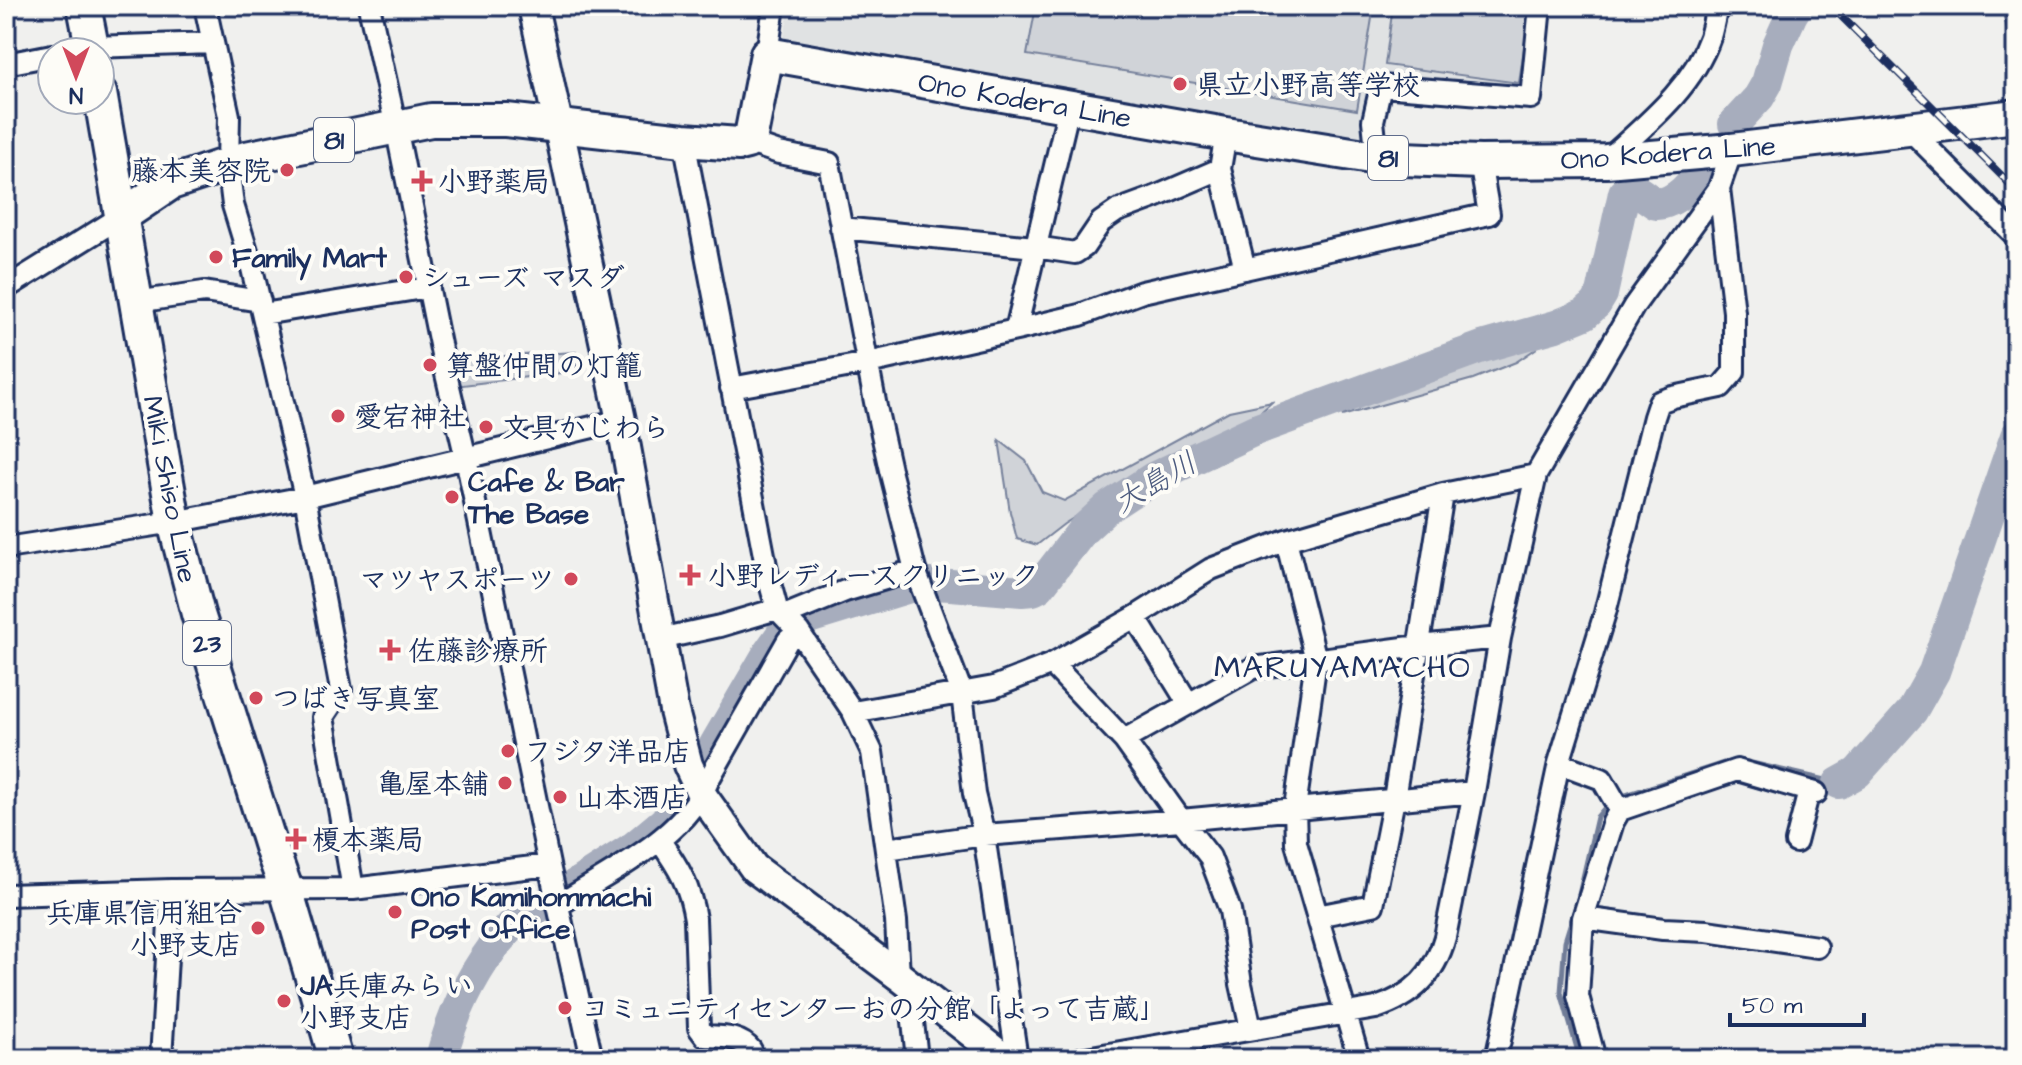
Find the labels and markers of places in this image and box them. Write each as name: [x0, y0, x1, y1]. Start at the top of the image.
place label: 県立小野高等学校: [1196, 66, 1420, 105]
marker: 県立小野高等学校: [1171, 75, 1189, 93]
place label: 藤本美容院: [131, 152, 271, 191]
marker: 藤本美容院: [278, 161, 296, 179]
place label: 小野薬局: [438, 163, 550, 202]
marker: 小野薬局: [413, 172, 431, 190]
place label: Family Mart: [232, 239, 388, 281]
marker: Family Mart: [207, 248, 225, 266]
place label: シューズ マスダ: [422, 259, 625, 298]
marker: シューズ マスダ: [397, 268, 415, 286]
place label: 算盤仲間の灯籠: [446, 347, 642, 386]
marker: 算盤仲間の灯籠: [421, 356, 439, 374]
place label: 愛宕神社: [354, 398, 466, 437]
marker: 愛宕神社: [329, 407, 347, 425]
place label: 文具かじわら: [502, 409, 670, 448]
marker: 文具かじわら: [477, 418, 495, 436]
place label: Cafe & Bar The Base: [467, 463, 625, 534]
marker: Cafe & Bar The Base: [443, 488, 461, 506]
place label: 小野レディースクリニック: [708, 557, 1039, 596]
place label: マツヤスポーツ: [360, 561, 555, 600]
marker: 小野レディースクリニック: [679, 564, 701, 586]
marker: マツヤスポーツ: [562, 570, 580, 588]
place label: 佐藤診療所: [408, 632, 548, 671]
marker: 佐藤診療所: [379, 639, 401, 661]
place label: つばき写真室: [272, 680, 440, 719]
marker: つばき写真室: [247, 689, 265, 707]
place label: フジタ洋品店: [524, 733, 691, 772]
marker: フジタ洋品店: [499, 742, 517, 760]
place label: 亀屋本舗: [377, 765, 489, 804]
marker: 亀屋本舗: [496, 774, 514, 792]
place label: 山本酒店: [576, 779, 688, 818]
marker: 山本酒店: [551, 788, 569, 806]
place label: 榎本薬局: [312, 821, 424, 860]
marker: 榎本薬局: [287, 830, 305, 848]
place label: Ono Kamihommachi Post Office: [411, 878, 652, 949]
place label: 兵庫県信用組合 小野支店: [46, 894, 242, 965]
marker: Ono Kamihommachi Post Office: [386, 903, 404, 921]
marker: 兵庫県信用組合 小野支店: [249, 919, 267, 937]
place label: JA兵庫みらい 小野支店: [299, 967, 473, 1038]
place label: コミュニティセンターおの分館「よって吉蔵」: [581, 990, 1167, 1029]
marker: JA兵庫みらい 小野支店: [275, 992, 293, 1010]
marker: コミュニティセンターおの分館「よって吉蔵」: [556, 999, 574, 1017]

